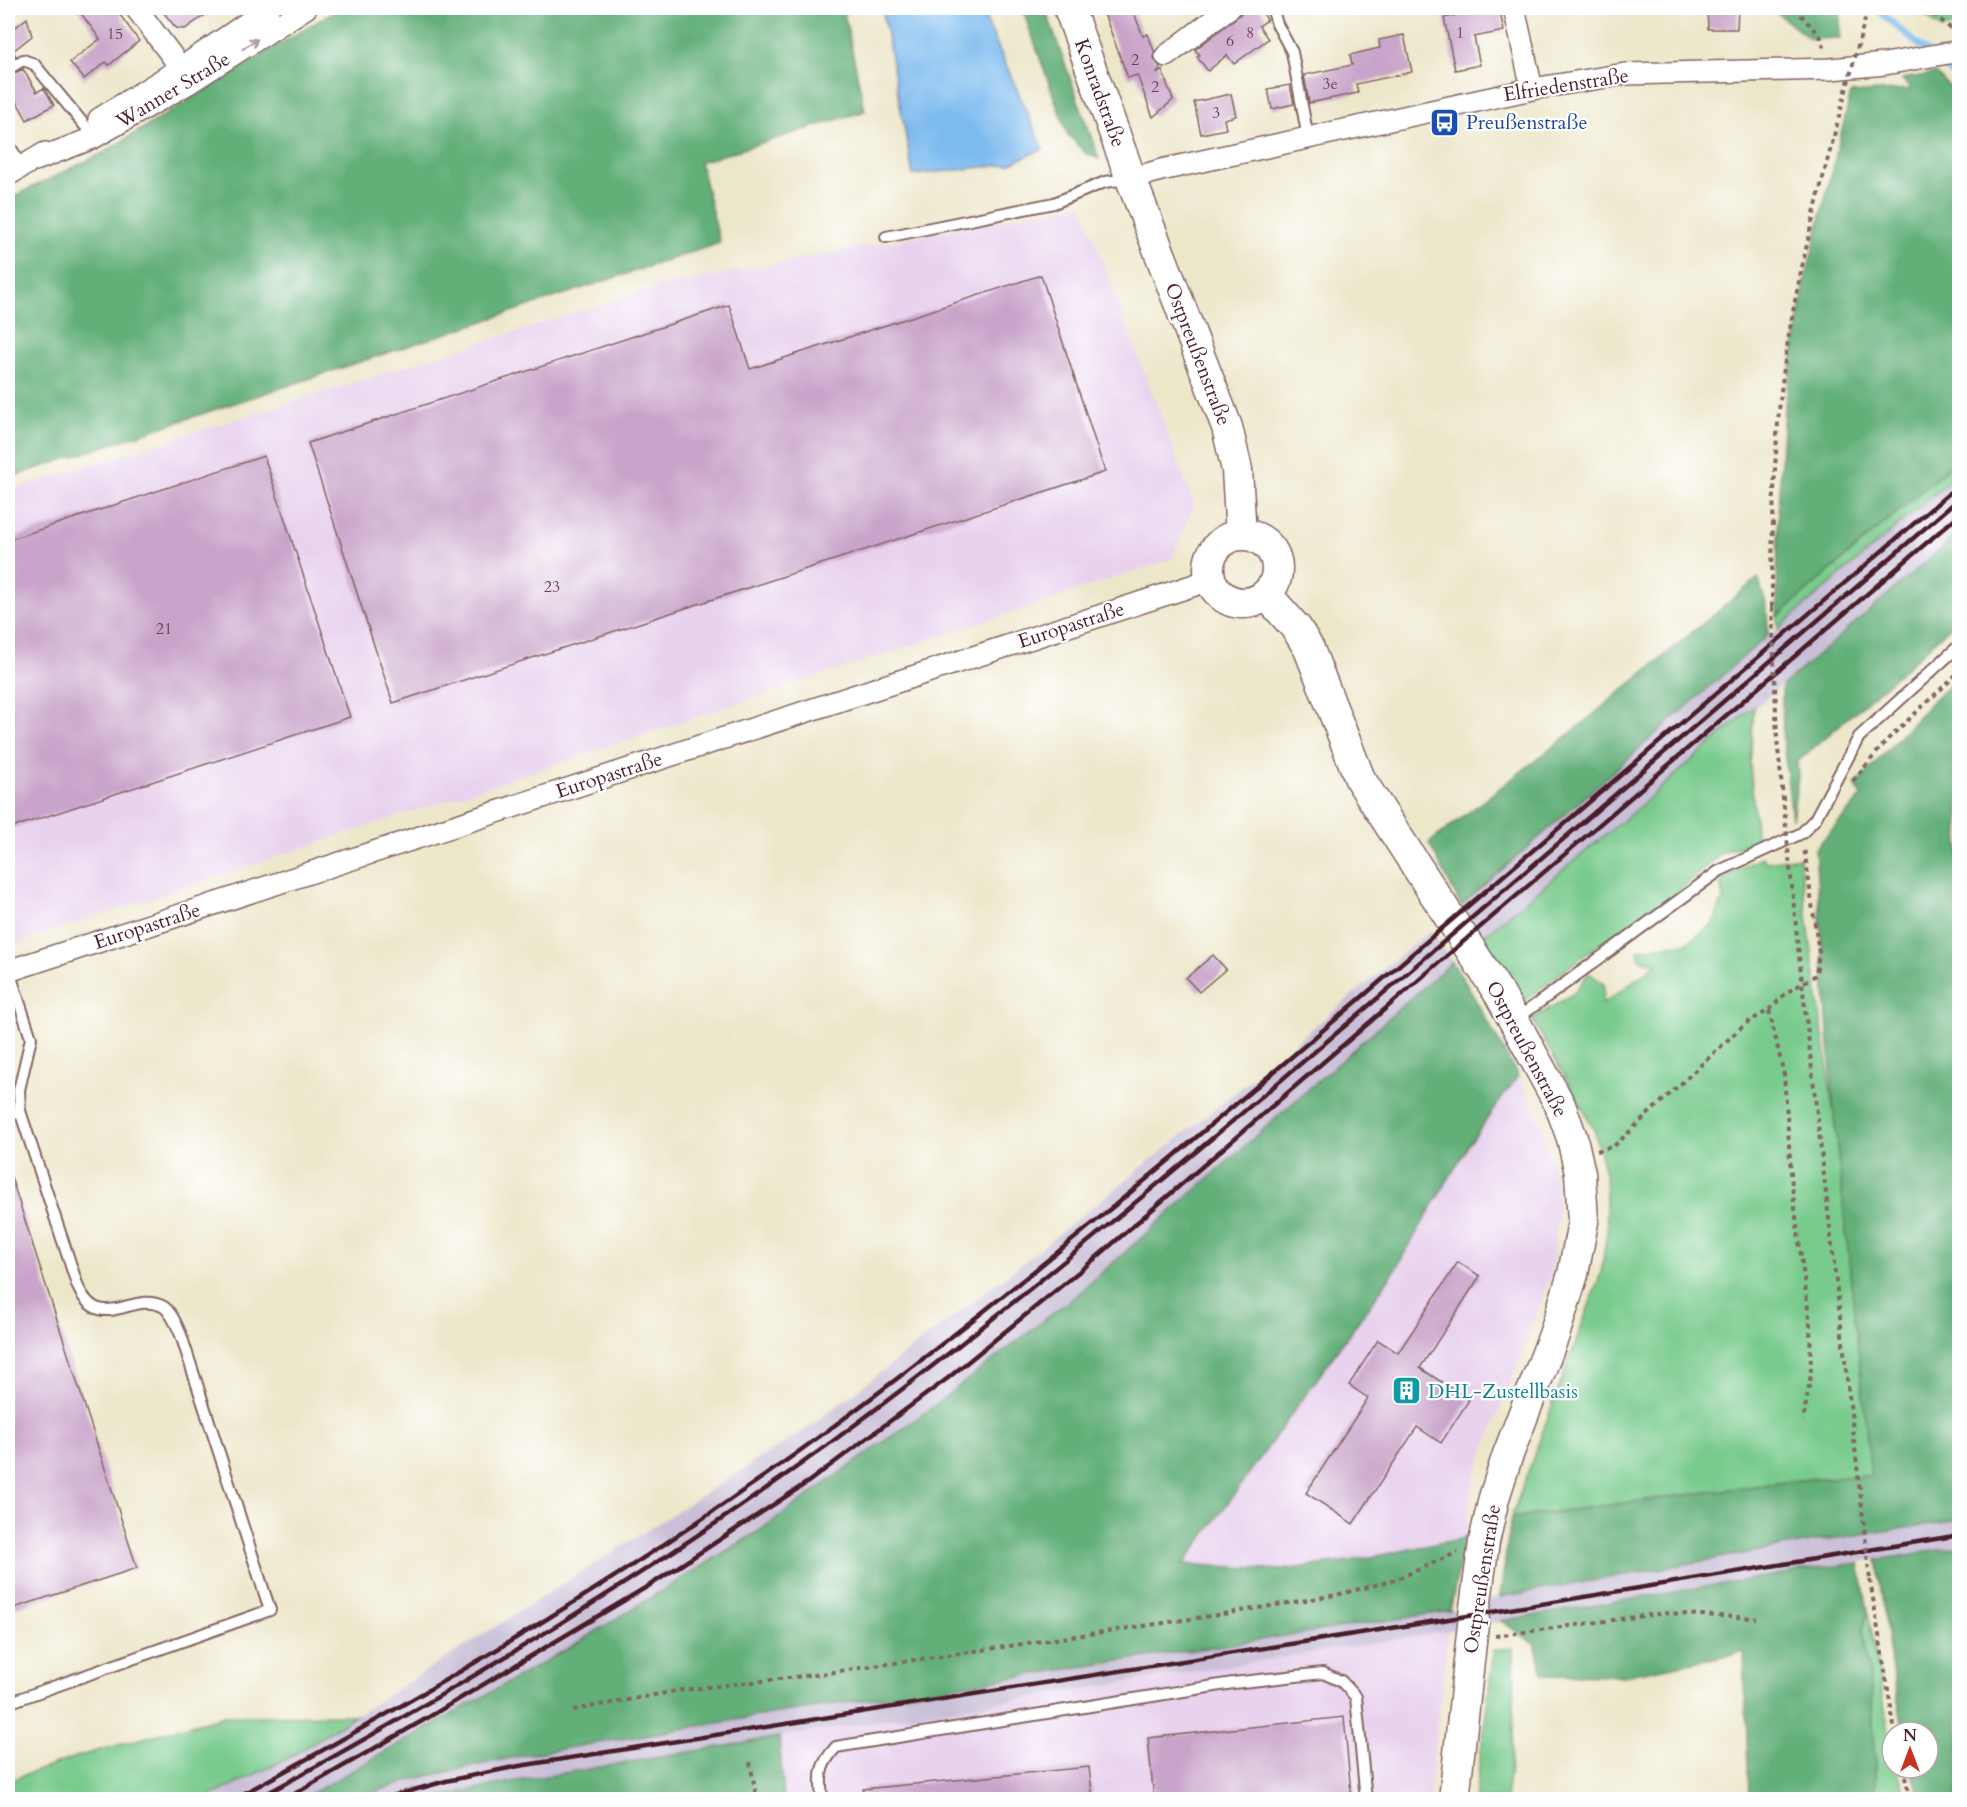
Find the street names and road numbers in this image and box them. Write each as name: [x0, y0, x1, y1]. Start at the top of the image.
street label: Konradstraße: [1068, 35, 1132, 151]
street label: Wanner Straße: [110, 45, 235, 135]
street label: Elfriedenstraße: [1501, 62, 1631, 108]
street label: Ostpreußenstraße: [1158, 279, 1238, 429]
street label: Europastraße: [1014, 595, 1128, 655]
street label: Europastraße: [552, 745, 666, 805]
street label: Europastraße: [90, 896, 204, 956]
street label: Ostpreußenstraße: [1480, 976, 1574, 1122]
street label: Ostpreußenstraße: [1457, 1503, 1507, 1655]

